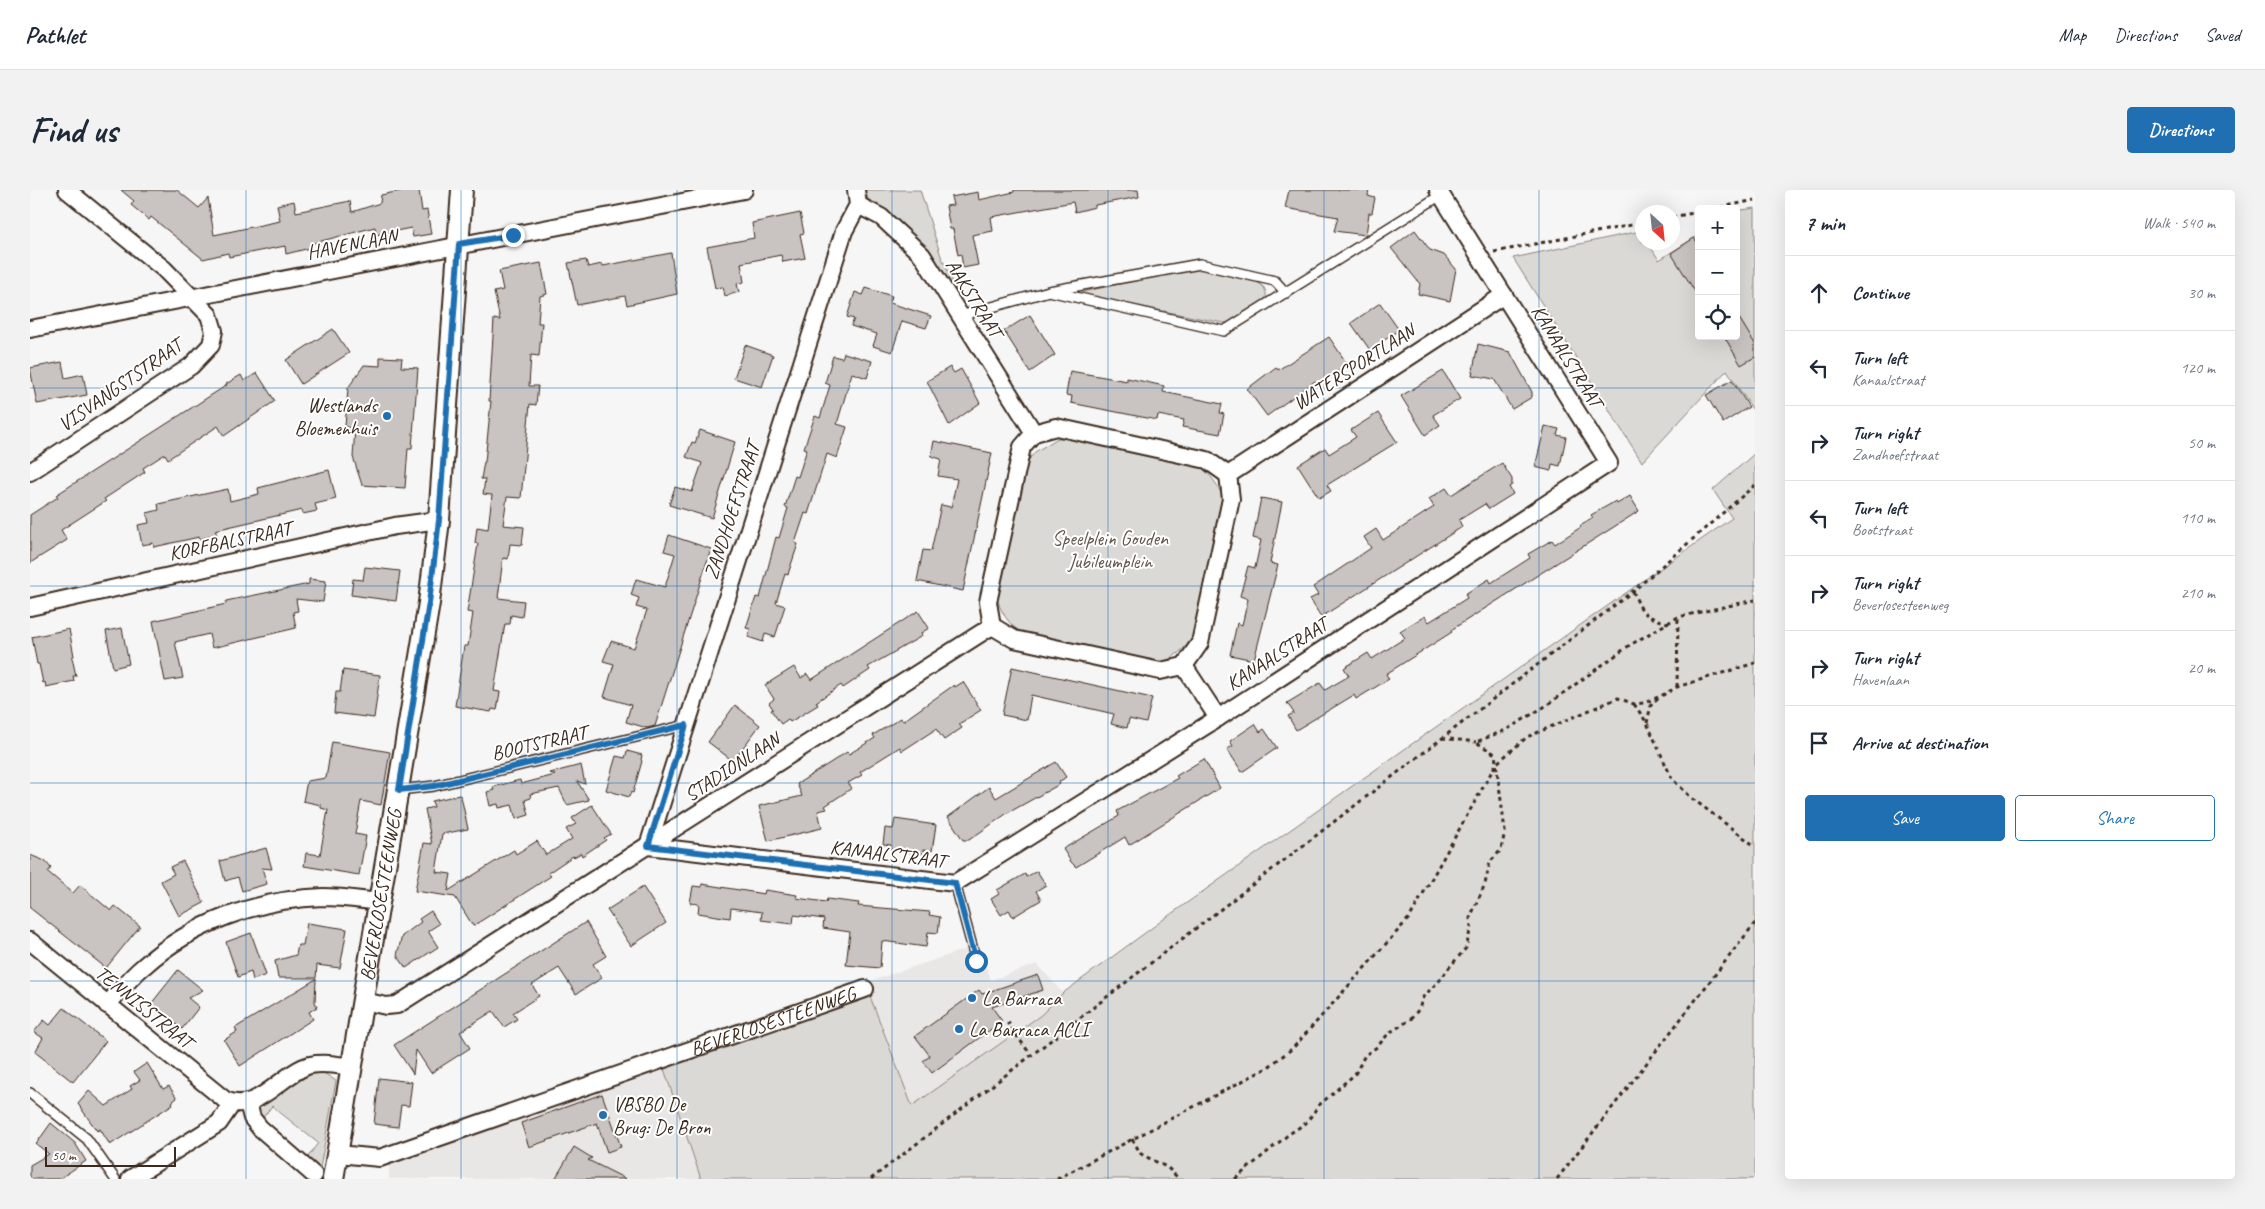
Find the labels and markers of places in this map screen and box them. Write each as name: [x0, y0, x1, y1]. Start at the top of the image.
place label: Westlands Bloemenhuis: [294, 393, 379, 441]
marker: Westlands Bloemenhuis: [381, 410, 393, 422]
place label: La Barraca: [982, 986, 1062, 1011]
marker: La Barraca: [966, 992, 978, 1004]
place label: La Barraca ACLI: [969, 1017, 1093, 1042]
marker: La Barraca ACLI: [953, 1023, 965, 1035]
place label: VBSBO De Brug: De Bron: [613, 1092, 711, 1140]
marker: VBSBO De Brug: De Bron: [597, 1109, 609, 1121]

